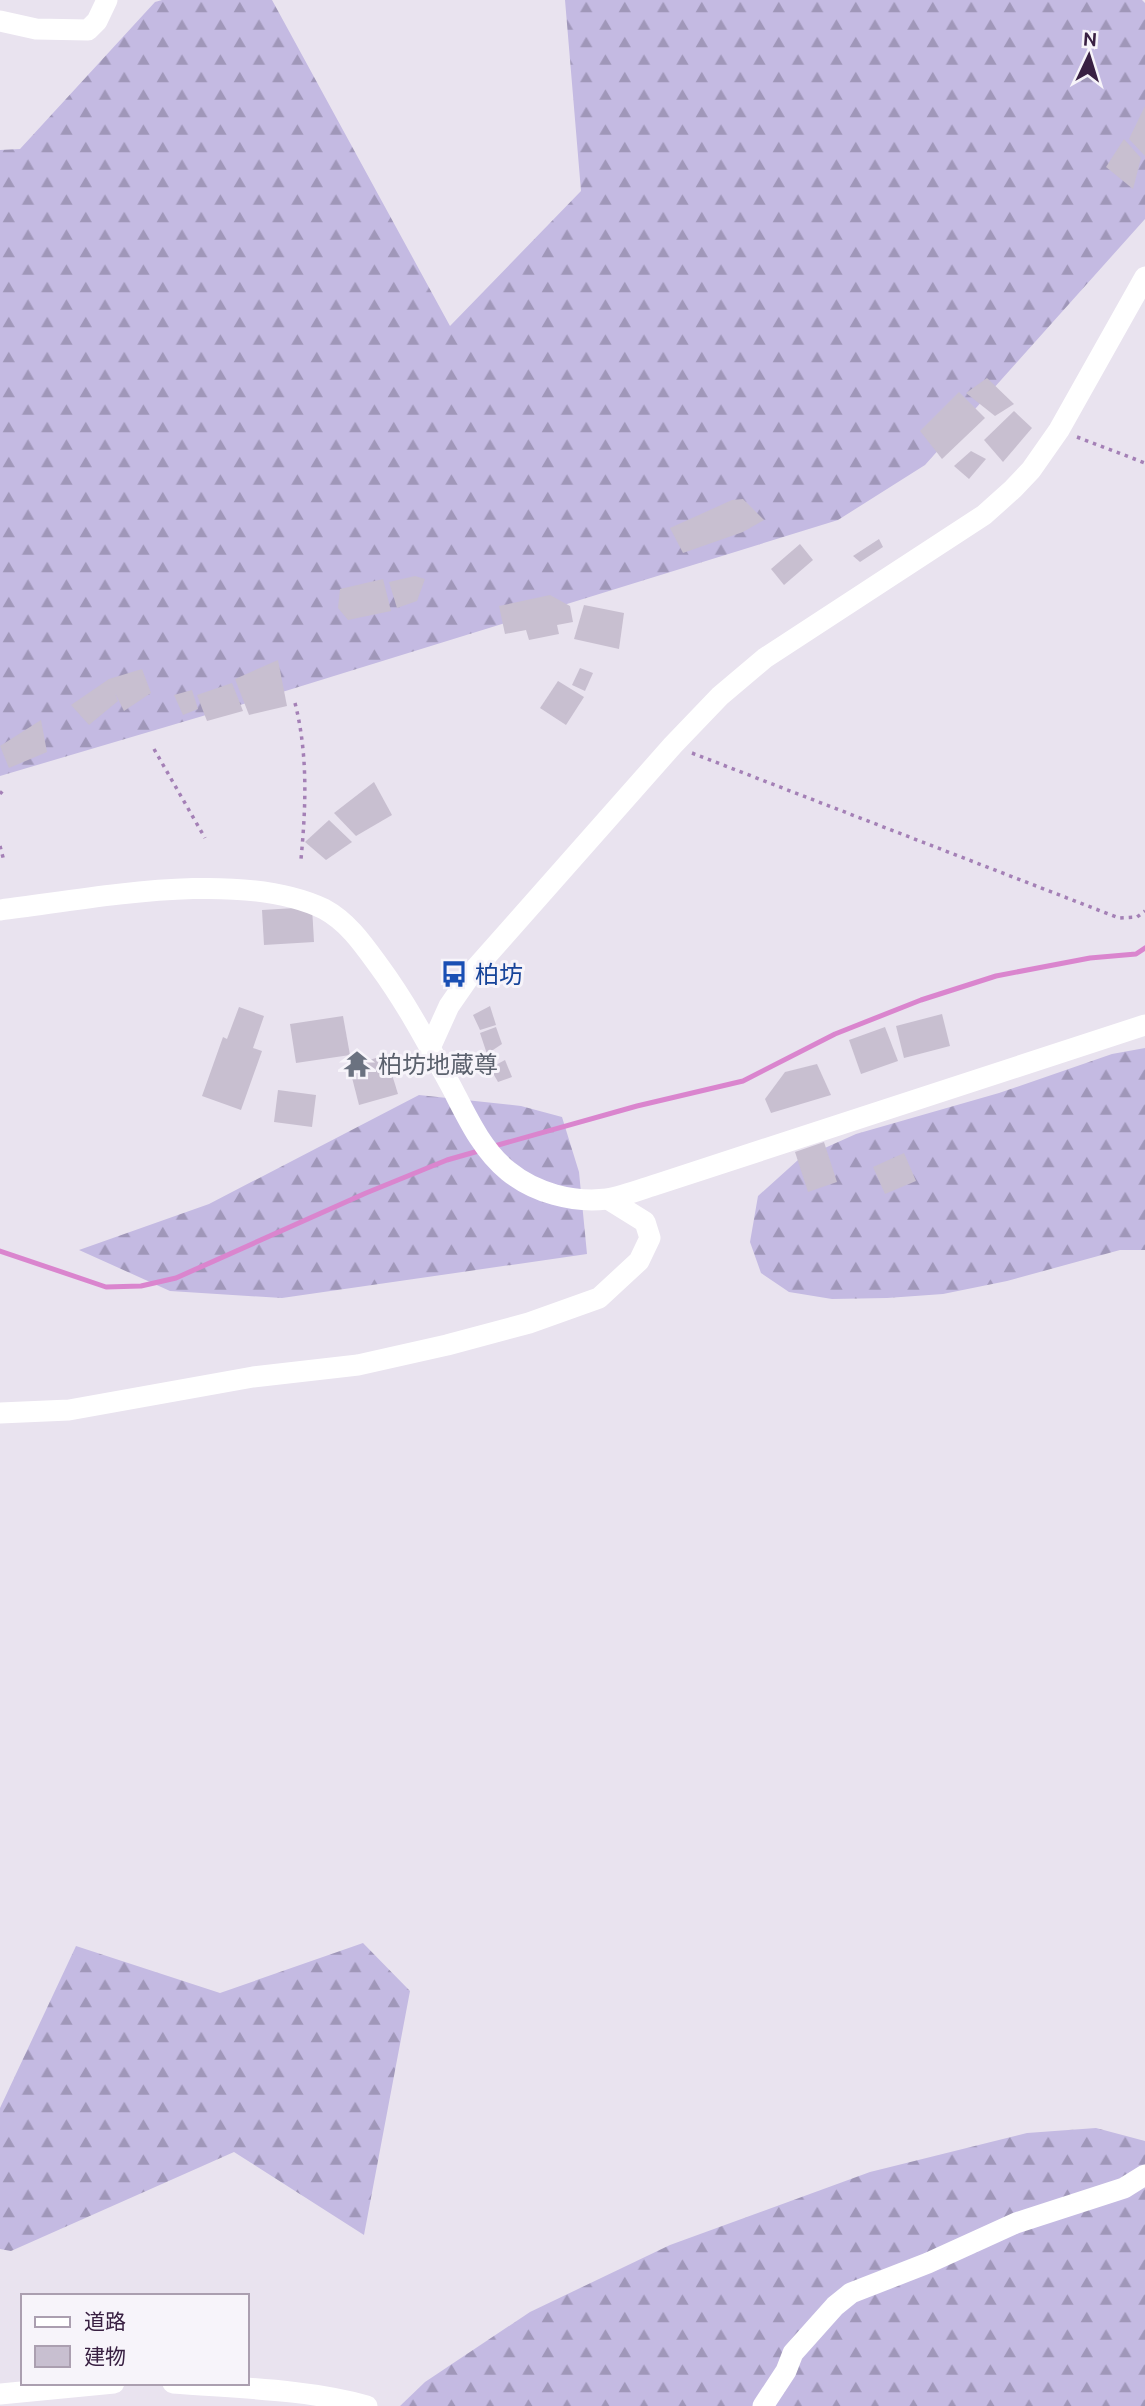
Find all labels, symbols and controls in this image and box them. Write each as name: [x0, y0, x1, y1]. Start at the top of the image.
north arrow: [1054, 21, 1124, 91]
text: N: [1082, 28, 1098, 51]
bus stop icon: 柏坊: [439, 959, 469, 989]
place label: 柏坊: [475, 961, 523, 988]
temple icon: 柏坊地蔵尊: [342, 1049, 372, 1079]
place label: 柏坊地蔵尊: [378, 1051, 498, 1078]
legend: [21, 2294, 248, 2385]
text: 道路: [84, 2309, 126, 2333]
text: 建物: [84, 2344, 126, 2368]

